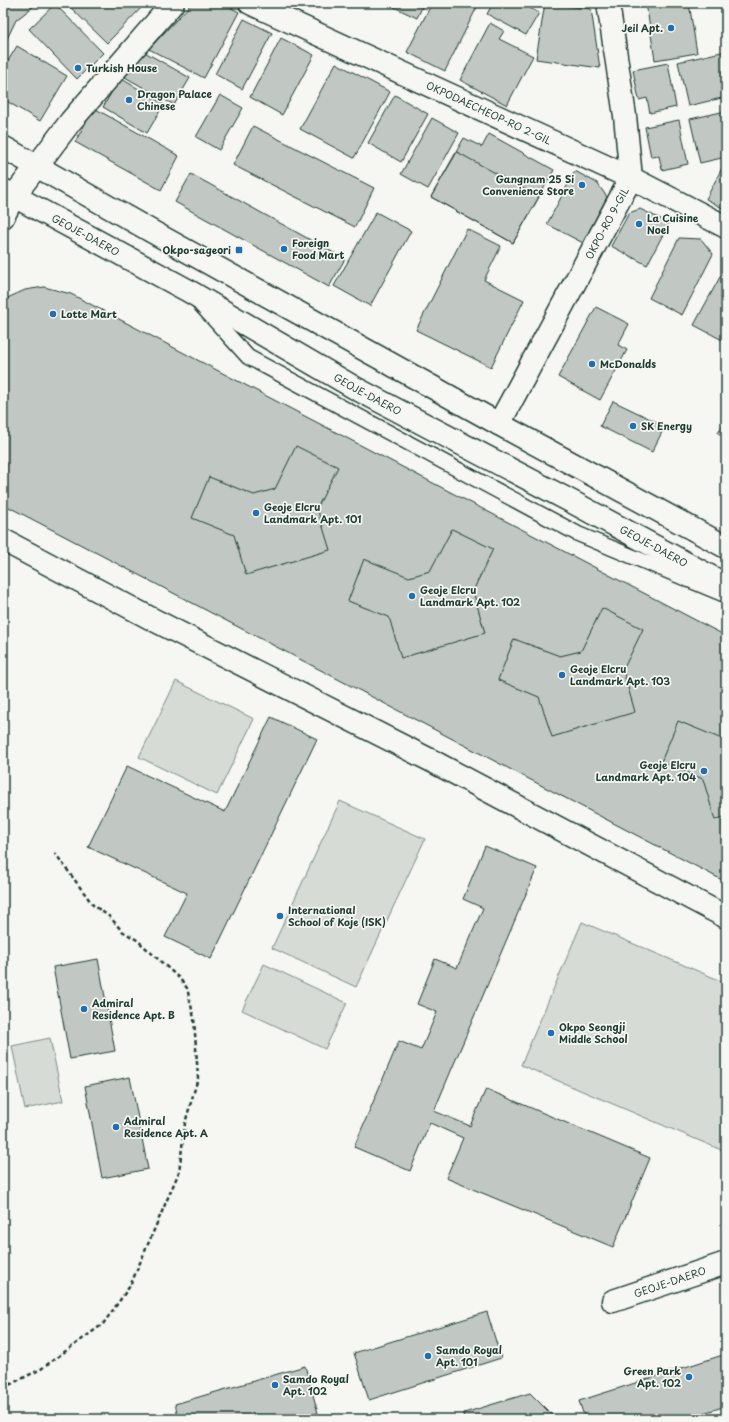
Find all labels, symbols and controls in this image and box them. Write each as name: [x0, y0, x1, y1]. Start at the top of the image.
place label: Jeil Apt.: [622, 20, 663, 35]
marker: Jeil Apt.: [666, 23, 676, 33]
place label: Turkish House: [86, 60, 158, 75]
marker: Turkish House: [73, 63, 83, 73]
street label: OKPODAECHEOP-RO 2-GIL: [424, 77, 554, 148]
place label: Dragon Palace Chinese: [137, 86, 213, 113]
marker: Dragon Palace Chinese: [124, 95, 134, 105]
place label: Gangnam 25 Si Convenience Store: [482, 171, 575, 198]
marker: Gangnam 25 Si Convenience Store: [577, 180, 587, 190]
street label: OKPO-RO 9-GIL: [581, 184, 632, 262]
street label: GEOJE-DAERO: [49, 210, 122, 259]
place label: La Cuisine Noel: [647, 210, 699, 237]
marker: La Cuisine Noel: [634, 219, 644, 229]
place label: Foreign Food Mart: [292, 235, 344, 262]
place label: Okpo-sageori: [163, 242, 231, 257]
marker: Foreign Food Mart: [279, 244, 289, 254]
marker: Okpo-sageori: [234, 245, 244, 255]
place label: Lotte Mart: [61, 306, 117, 321]
marker: Lotte Mart: [48, 309, 58, 319]
place label: McDonalds: [600, 356, 656, 371]
marker: McDonalds: [587, 359, 597, 369]
street label: GEOJE-DAERO: [331, 369, 404, 418]
place label: SK Energy: [641, 418, 692, 434]
marker: SK Energy: [628, 421, 638, 431]
place label: Geoje Elcru Landmark Apt. 101: [264, 499, 362, 526]
marker: Geoje Elcru Landmark Apt. 101: [251, 508, 261, 518]
street label: GEOJE-DAERO: [617, 521, 691, 570]
place label: Geoje Elcru Landmark Apt. 102: [420, 582, 520, 609]
marker: Geoje Elcru Landmark Apt. 102: [407, 591, 417, 601]
place label: Geoje Elcru Landmark Apt. 103: [570, 661, 670, 688]
marker: Geoje Elcru Landmark Apt. 103: [557, 670, 567, 680]
place label: Geoje Elcru Landmark Apt. 104: [596, 757, 696, 784]
marker: Geoje Elcru Landmark Apt. 104: [699, 766, 709, 776]
place label: International School of Koje (ISK): [288, 902, 386, 929]
marker: International School of Koje (ISK): [275, 911, 285, 921]
place label: Admiral Residence Apt. B: [91, 995, 175, 1022]
marker: Admiral Residence Apt. B: [79, 1004, 89, 1014]
place label: Okpo Seongji Middle School: [559, 1019, 627, 1046]
marker: Okpo Seongji Middle School: [546, 1028, 556, 1038]
place label: Admiral Residence Apt. A: [123, 1113, 208, 1140]
marker: Admiral Residence Apt. A: [111, 1122, 121, 1132]
street label: GEOJE-DAERO: [632, 1262, 708, 1300]
place label: Samdo Royal Apt. 101: [436, 1342, 502, 1369]
marker: Samdo Royal Apt. 101: [423, 1351, 433, 1361]
place label: Green Park Apt. 102: [623, 1363, 681, 1390]
place label: Samdo Royal Apt. 102: [283, 1371, 349, 1398]
marker: Green Park Apt. 102: [684, 1372, 694, 1382]
marker: Samdo Royal Apt. 102: [270, 1380, 280, 1390]

